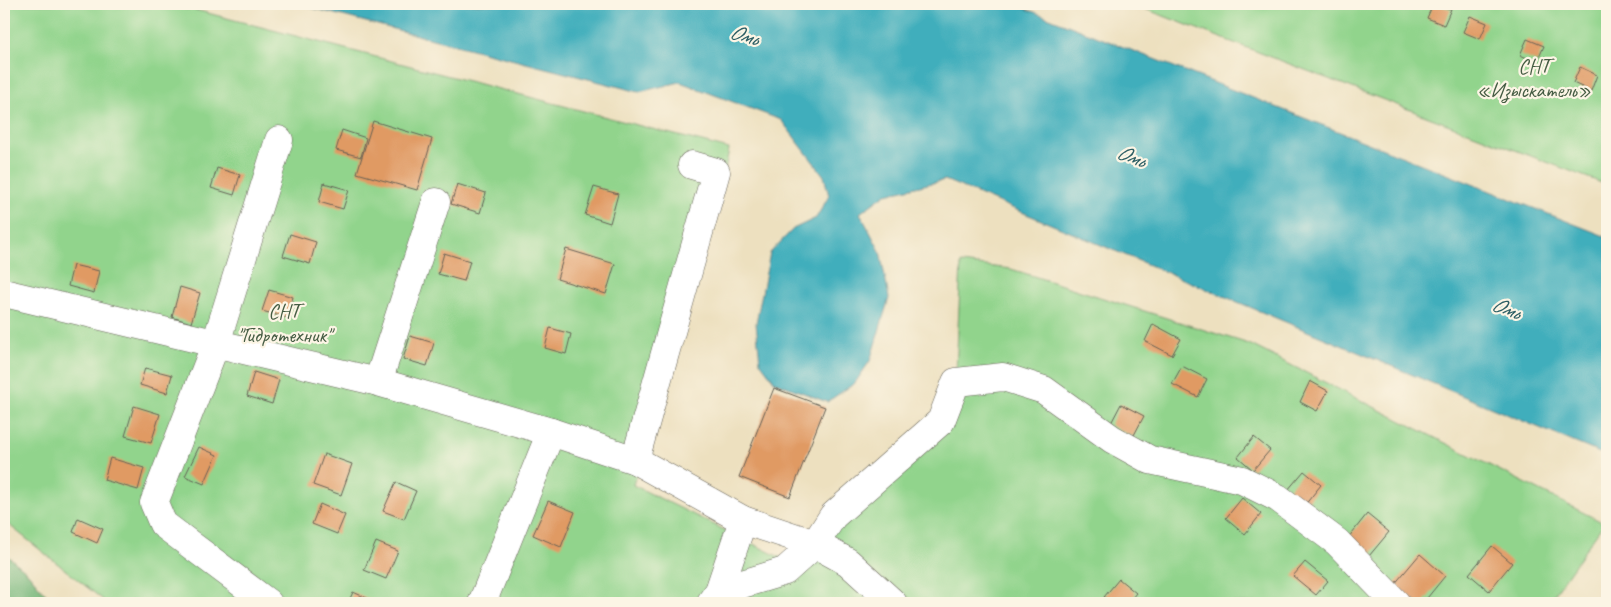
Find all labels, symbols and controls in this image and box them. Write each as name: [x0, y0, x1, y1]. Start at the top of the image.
water label: Омь: [726, 17, 765, 53]
park label: СНТ «Изыскатель»: [1477, 53, 1591, 104]
water label: Омь: [1113, 138, 1152, 175]
water label: Омь: [1488, 290, 1527, 327]
park label: СНТ "Гидротехник": [237, 298, 335, 348]

